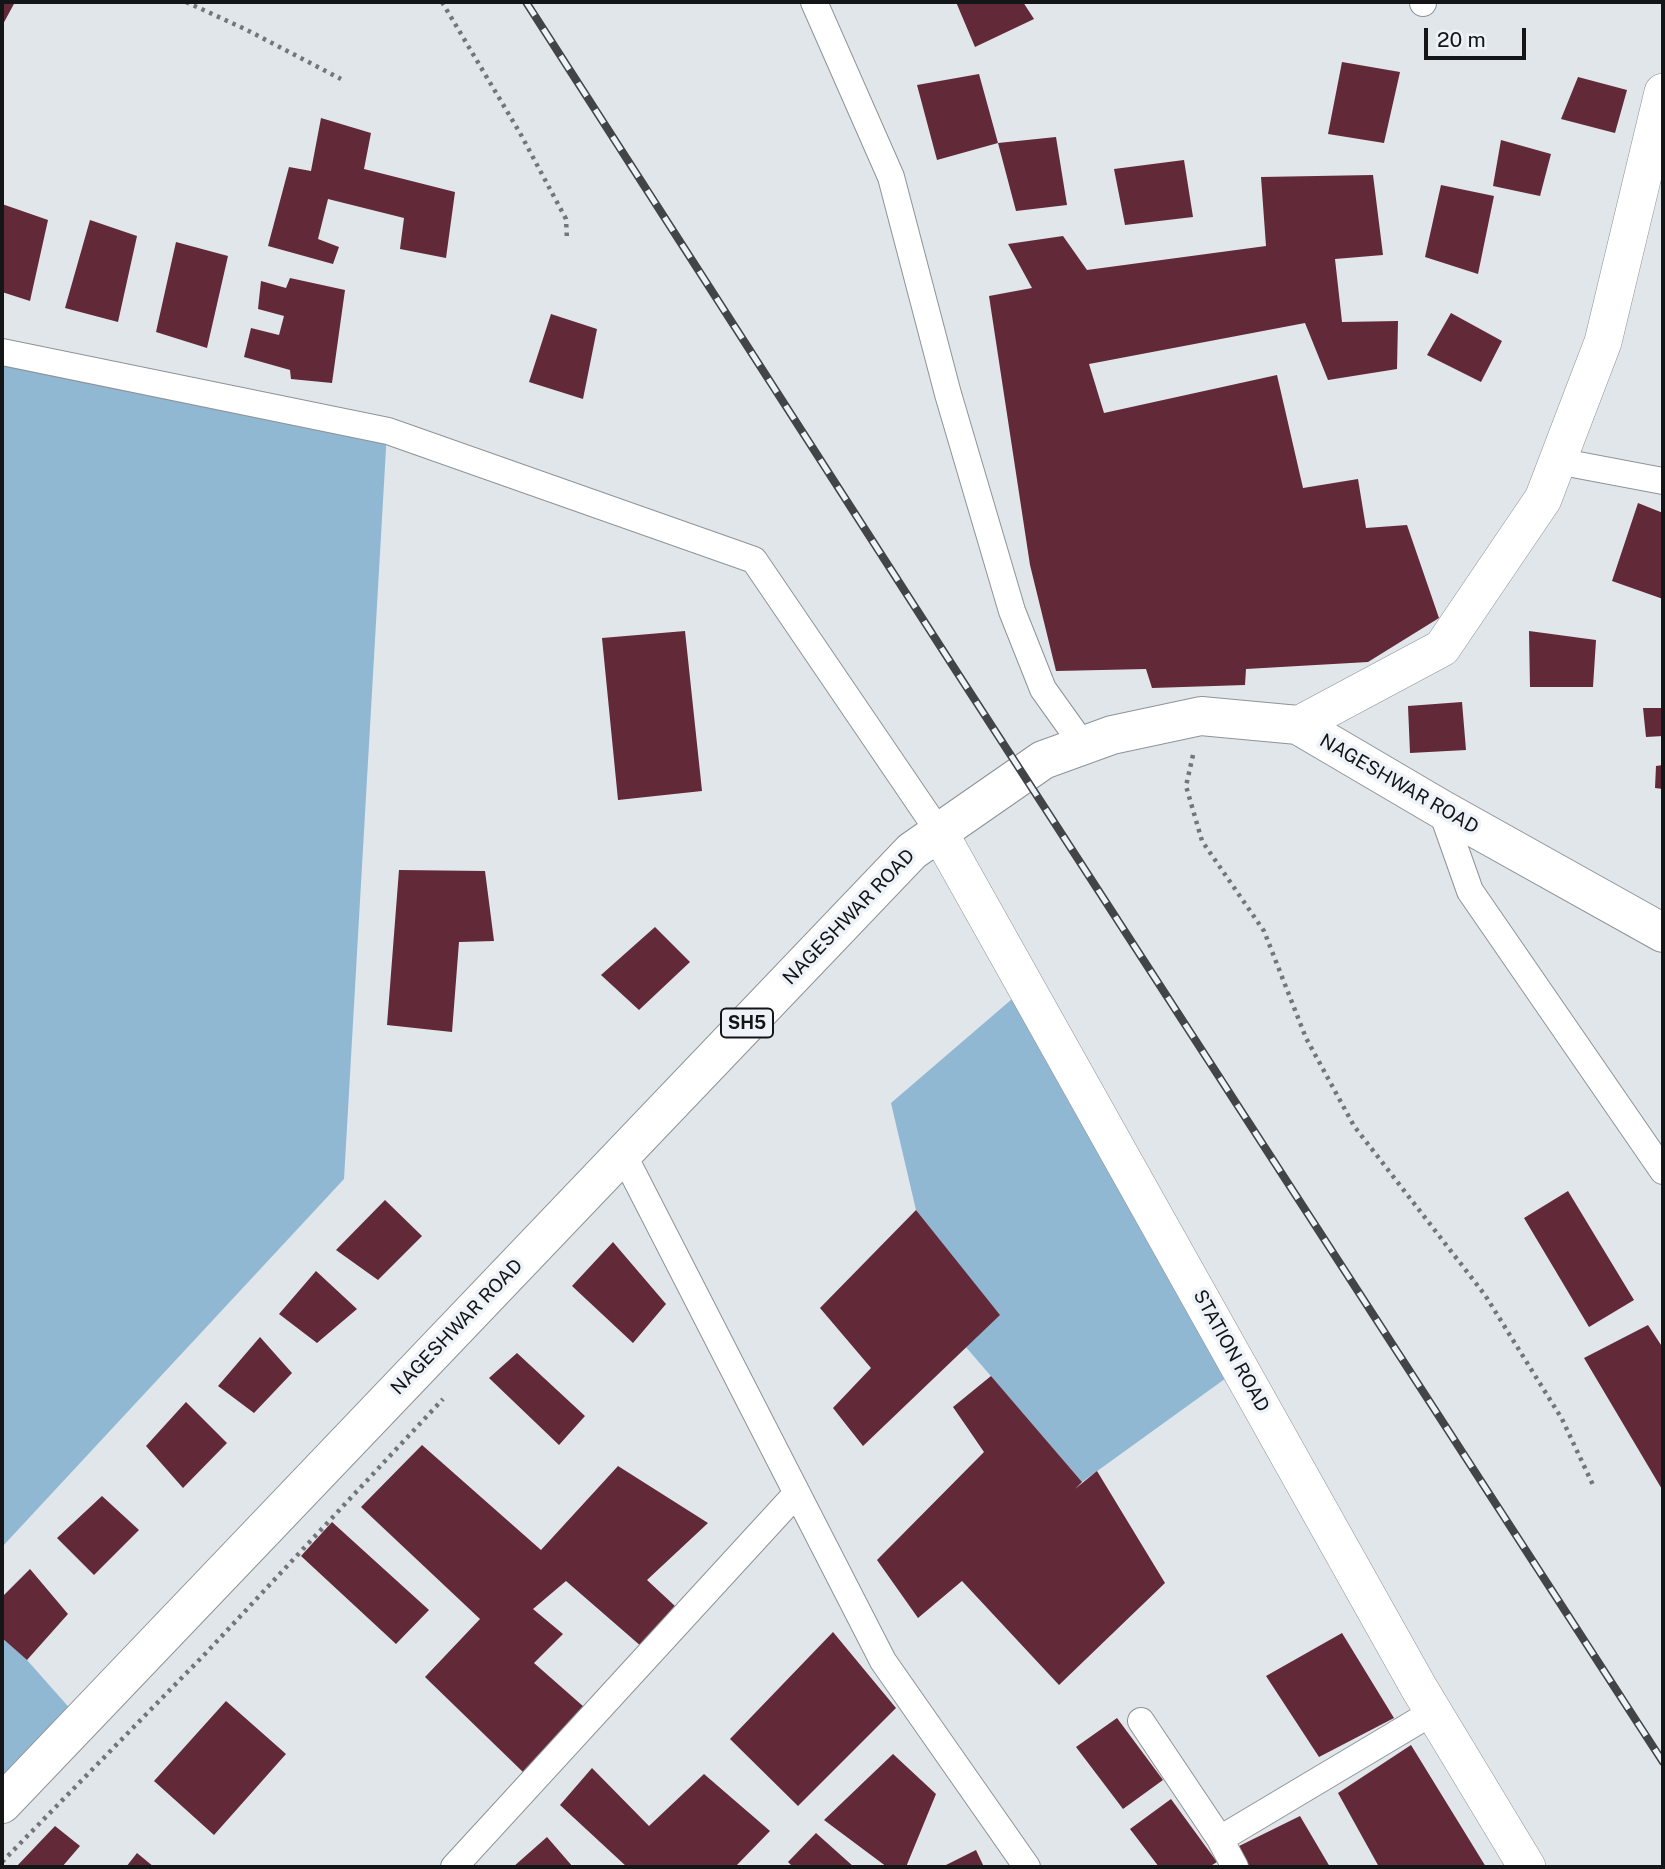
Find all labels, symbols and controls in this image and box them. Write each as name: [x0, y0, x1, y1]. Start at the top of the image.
scale bar: [1427, 14, 1528, 58]
text: 20 m: [1437, 27, 1486, 52]
street label: NAGESHWAR ROAD: [1315, 729, 1483, 839]
street label: NAGESHWAR ROAD: [778, 844, 920, 990]
road number: SH5: [721, 1008, 773, 1038]
street label: NAGESHWAR ROAD: [386, 1254, 528, 1400]
street label: STATION ROAD: [1188, 1286, 1274, 1416]

